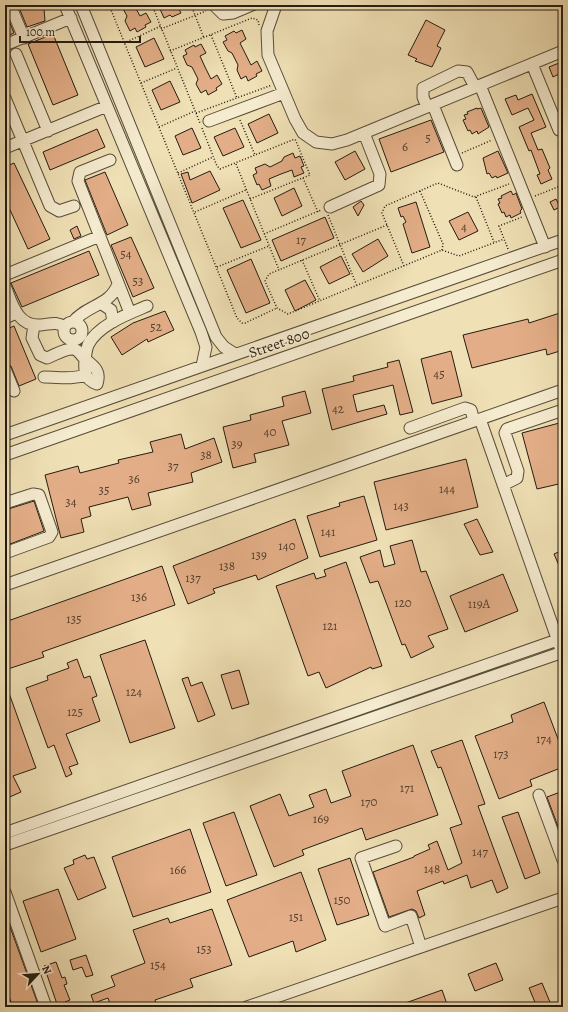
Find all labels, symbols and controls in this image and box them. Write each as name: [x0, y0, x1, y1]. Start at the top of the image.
scale bar: [20, 18, 140, 44]
text: 100 m: [26, 24, 55, 40]
house number: 5: [425, 129, 431, 146]
house number: 6: [402, 138, 408, 155]
house number: 4: [461, 218, 467, 235]
house number: 17: [296, 231, 306, 248]
house number: 54: [120, 245, 132, 262]
house number: 53: [133, 272, 144, 289]
house number: 52: [150, 318, 162, 335]
street label: Street 800: [246, 323, 312, 363]
house number: 45: [433, 365, 445, 382]
house number: 42: [332, 400, 344, 417]
house number: 40: [264, 423, 276, 440]
house number: 39: [231, 435, 243, 452]
house number: 38: [200, 446, 212, 463]
house number: 37: [168, 457, 179, 474]
house number: 36: [128, 470, 140, 487]
house number: 144: [439, 480, 455, 497]
house number: 35: [99, 481, 110, 498]
house number: 34: [65, 493, 77, 510]
house number: 143: [393, 497, 409, 514]
house number: 141: [321, 523, 336, 540]
house number: 140: [278, 537, 296, 554]
house number: 139: [251, 546, 267, 563]
house number: 138: [219, 557, 235, 574]
house number: 137: [185, 569, 201, 586]
house number: 136: [131, 588, 147, 605]
house number: 120: [394, 594, 412, 611]
house number: 119A: [468, 595, 491, 612]
house number: 135: [66, 610, 82, 627]
house number: 121: [322, 617, 338, 634]
house number: 124: [126, 683, 142, 700]
house number: 125: [67, 703, 83, 720]
house number: 174: [536, 730, 552, 747]
house number: 173: [493, 745, 509, 762]
house number: 171: [400, 779, 415, 796]
house number: 170: [361, 793, 377, 810]
house number: 169: [313, 810, 329, 827]
house number: 147: [472, 843, 488, 860]
house number: 148: [424, 860, 440, 877]
house number: 166: [170, 861, 186, 878]
house number: 150: [334, 891, 351, 908]
house number: 151: [289, 908, 304, 925]
house number: 153: [196, 940, 212, 957]
north arrow: [18, 954, 58, 994]
house number: 154: [150, 956, 166, 973]
text: N: [38, 963, 55, 977]

